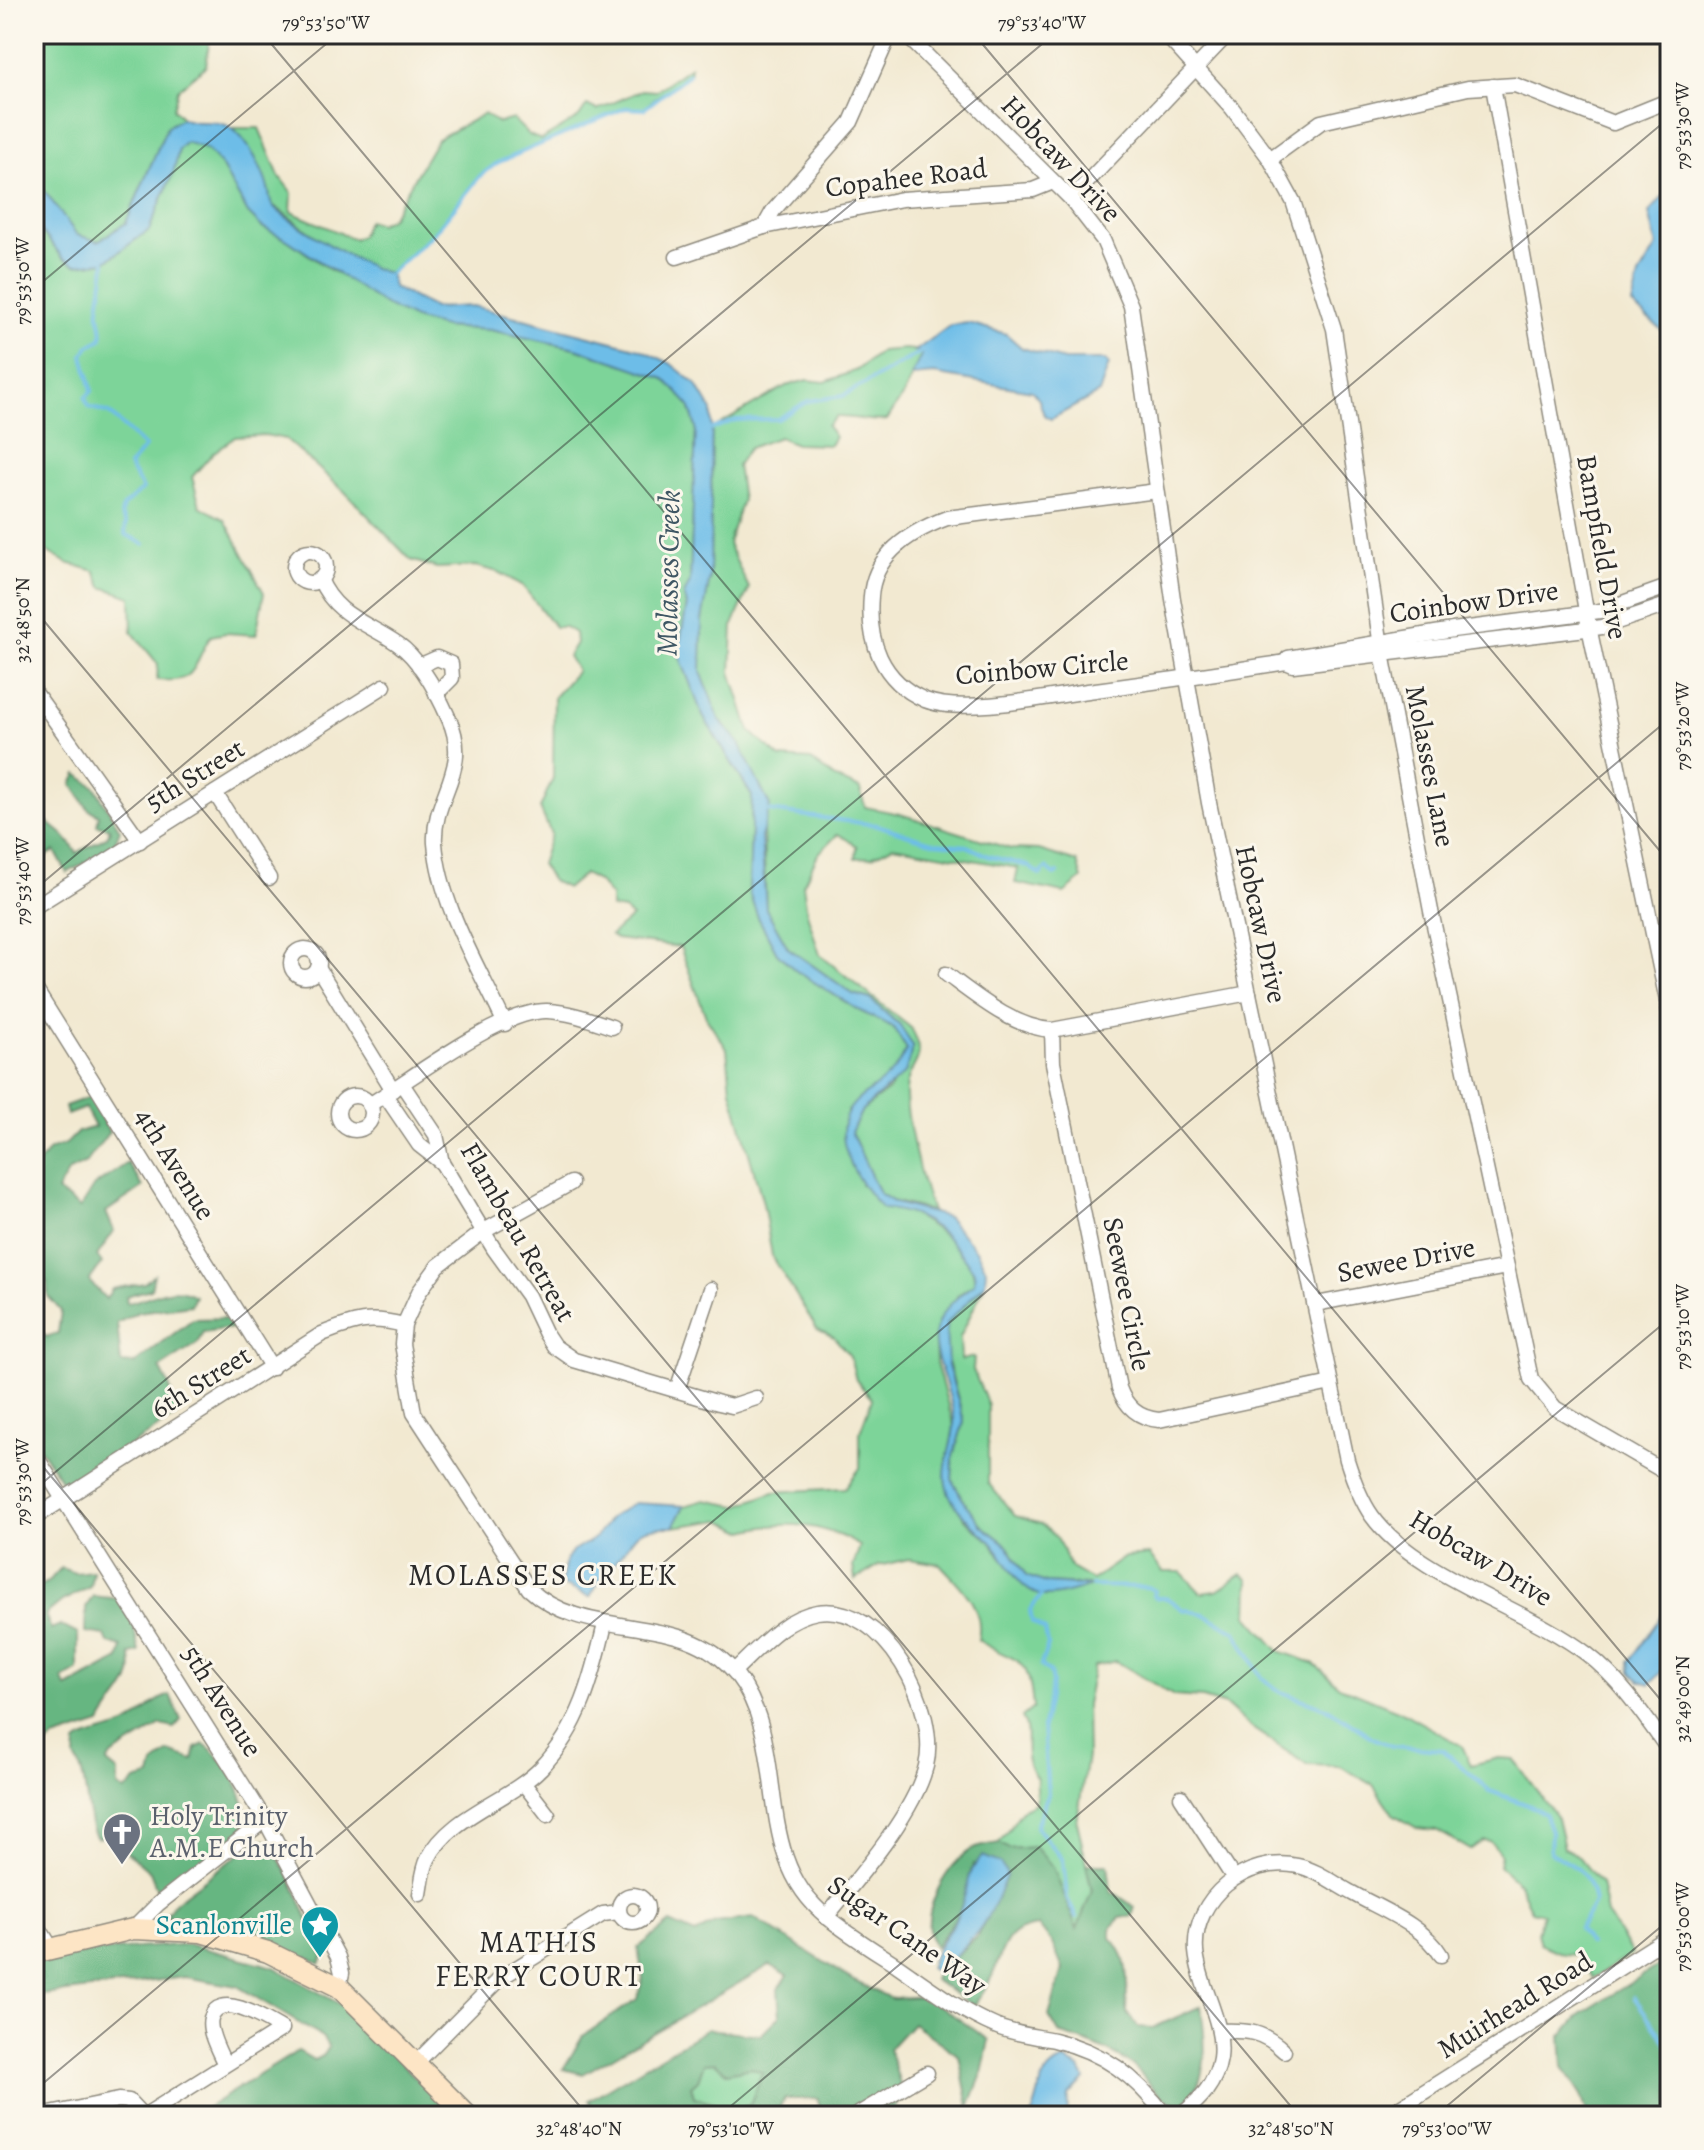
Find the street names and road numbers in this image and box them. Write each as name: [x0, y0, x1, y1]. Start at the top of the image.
street label: Hobcaw Drive: [992, 87, 1130, 231]
street label: Copahee Road: [823, 149, 990, 207]
street label: Bampfield Drive: [1567, 452, 1637, 642]
street label: Coinbow Drive: [1387, 571, 1561, 633]
street label: Coinbow Circle: [954, 642, 1130, 694]
street label: Molasses Lane: [1396, 682, 1464, 850]
street label: 5th Street: [138, 730, 252, 820]
street label: Hobcaw Drive: [1226, 841, 1296, 1007]
street label: 4th Avenue: [126, 1101, 224, 1227]
street label: Flambeau Retreat: [451, 1135, 585, 1329]
street label: Seewee Circle: [1093, 1214, 1161, 1374]
street label: Sewee Drive: [1334, 1228, 1478, 1292]
street label: 6th Street: [144, 1336, 258, 1428]
street label: Hobcaw Drive: [1402, 1500, 1560, 1616]
street label: 5th Avenue: [173, 1638, 271, 1764]
street label: Sugar Cane Way: [820, 1866, 994, 2004]
street label: Muirhead Road: [1430, 1942, 1601, 2068]

